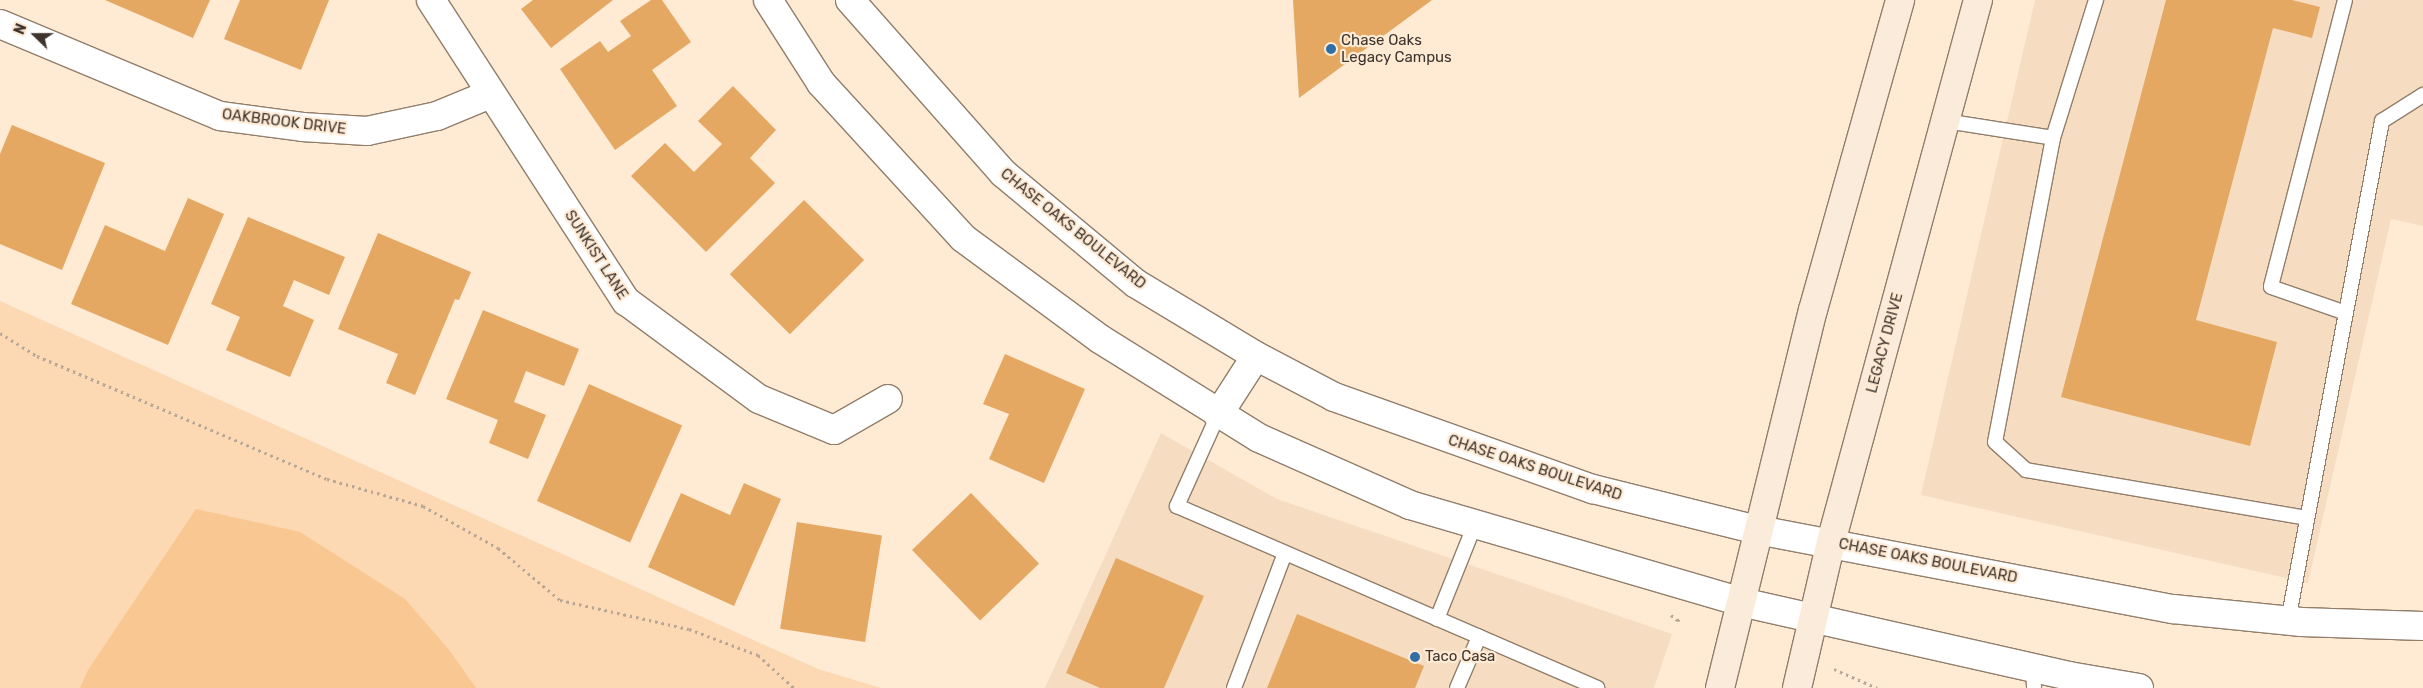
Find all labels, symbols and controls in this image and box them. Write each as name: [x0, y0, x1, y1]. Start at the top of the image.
north arrow: [10, 10, 60, 60]
text: N: [11, 21, 30, 37]
place label: Chase Oaks Legacy Campus: [1341, 31, 1452, 66]
marker: Chase Oaks Legacy Campus: [1325, 43, 1337, 55]
street label: OAKBROOK DRIVE: [221, 105, 347, 139]
street label: CHASE OAKS BOULEVARD: [997, 165, 1149, 293]
street label: SUNKIST LANE: [560, 207, 632, 303]
street label: LEGACY DRIVE: [1863, 291, 1907, 395]
street label: CHASE OAKS BOULEVARD: [1446, 431, 1624, 505]
street label: CHASE OAKS BOULEVARD: [1837, 535, 2019, 587]
place label: Taco Casa: [1425, 648, 1495, 666]
marker: Taco Casa: [1409, 651, 1421, 663]

